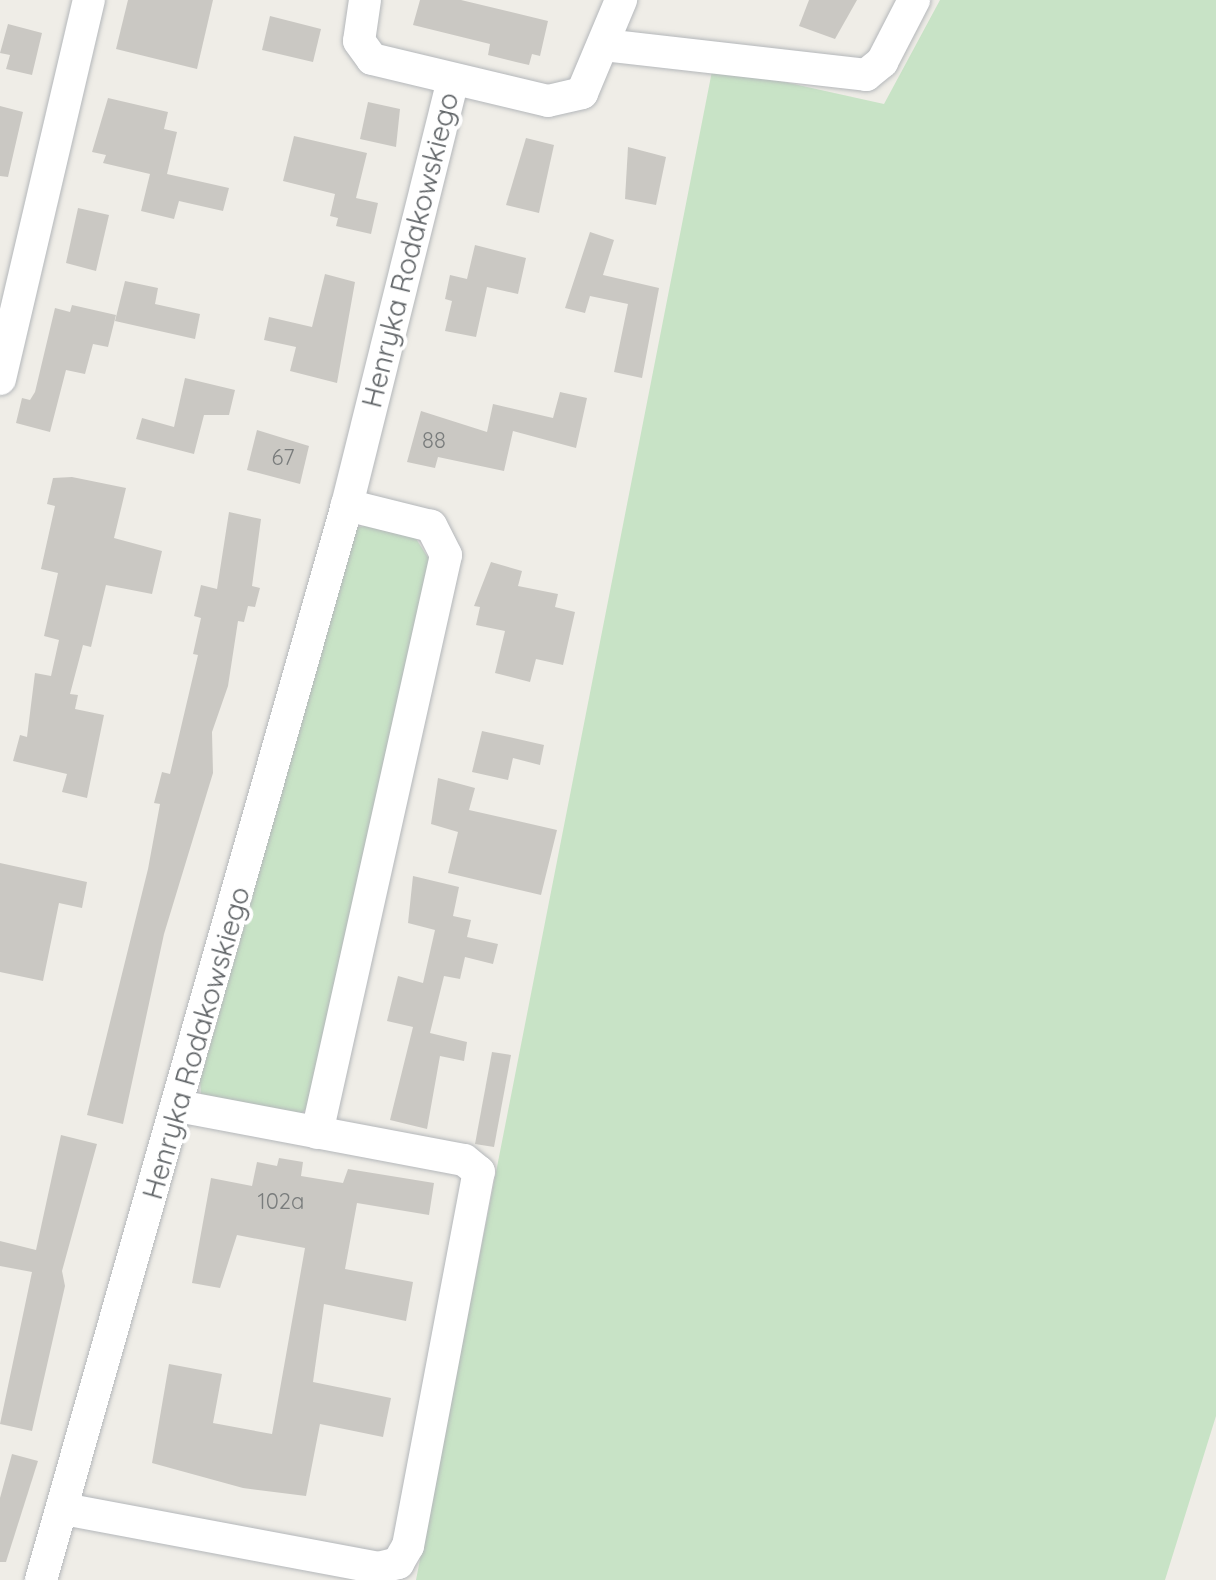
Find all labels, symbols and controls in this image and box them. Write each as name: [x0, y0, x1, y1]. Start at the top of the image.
street label: Henryka Rodakowskiego: [355, 89, 465, 411]
house number: 88: [422, 428, 446, 454]
house number: 67: [271, 445, 295, 471]
street label: Henryka Rodakowskiego: [135, 883, 257, 1203]
house number: 102a: [258, 1189, 304, 1215]

